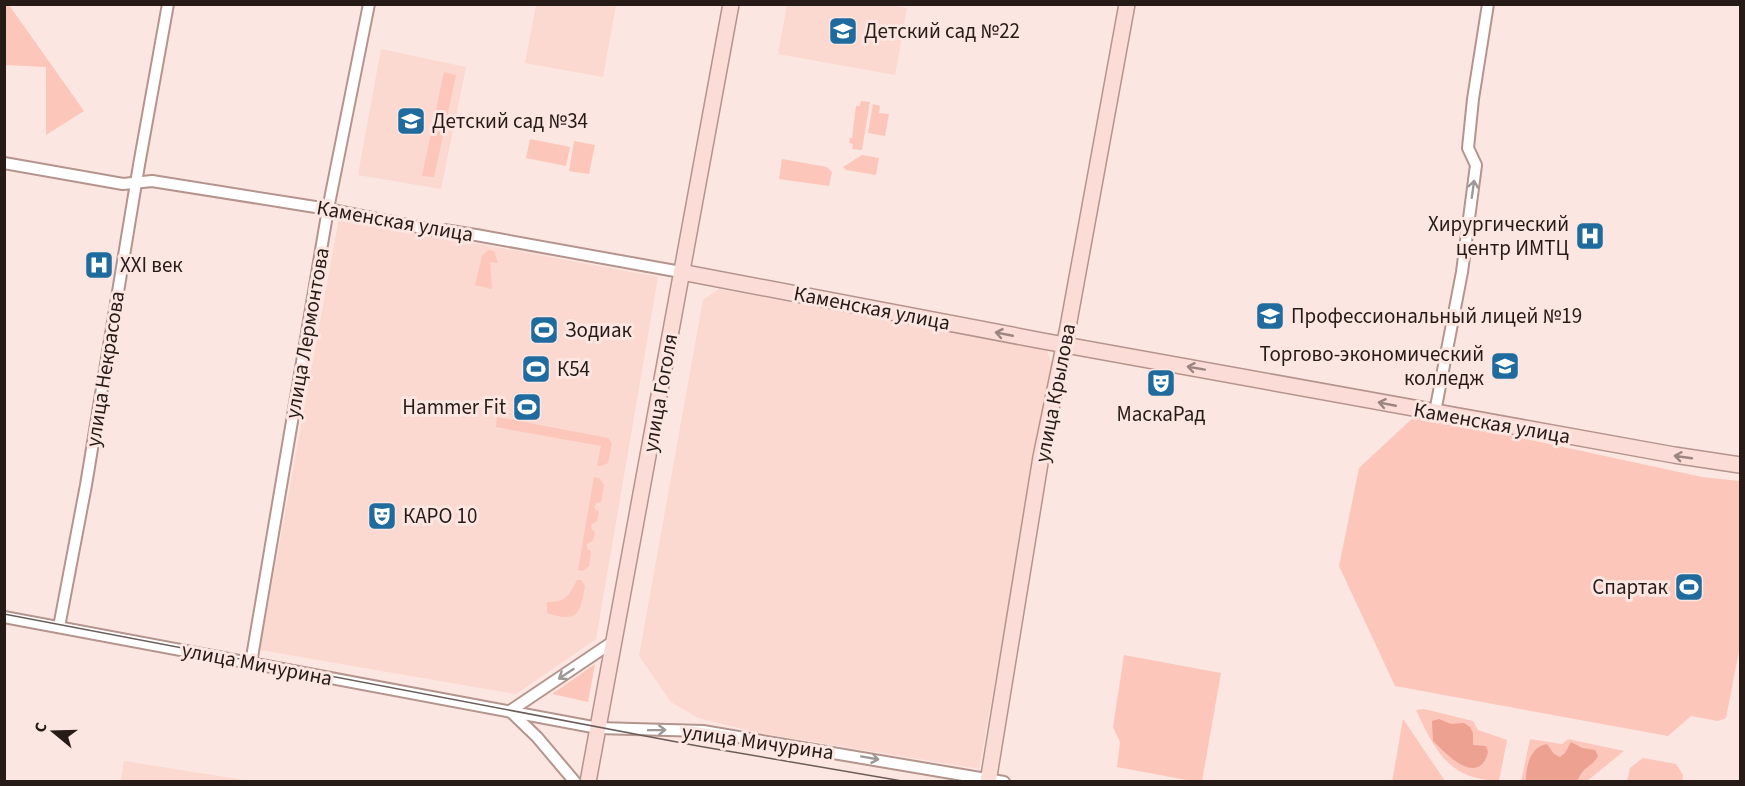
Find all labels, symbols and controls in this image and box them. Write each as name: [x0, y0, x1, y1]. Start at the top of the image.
school or university icon: Детский сад №22: [827, 15, 859, 47]
place label: Детский сад №22: [864, 16, 1020, 46]
school or university icon: Детский сад №34: [395, 105, 427, 137]
place label: Детский сад №34: [432, 106, 588, 136]
one-way arrow: [1467, 179, 1478, 199]
street label: Каменская улица: [314, 192, 476, 250]
place label: Хирургический центр ИМТЦ: [1428, 209, 1569, 263]
hospital icon: Хирургический центр ИМТЦ: [1574, 220, 1606, 252]
street label: улица Лермонтова: [277, 245, 337, 421]
hospital icon: XXI век: [83, 249, 115, 281]
place label: XXI век: [120, 250, 183, 280]
street label: Каменская улица: [791, 278, 953, 338]
street label: улица Некрасова: [78, 289, 132, 449]
school or university icon: Профессиональный лицей №19: [1254, 300, 1286, 332]
place label: Профессиональный лицей №19: [1291, 301, 1582, 331]
sports icon: Зодиак: [528, 314, 560, 346]
place label: Зодиак: [565, 315, 633, 345]
street label: улица Крылова: [1027, 321, 1083, 465]
one-way arrow: [994, 328, 1014, 339]
street label: улица Гоголя: [635, 331, 685, 455]
place label: Торгово-экономический колледж: [1260, 339, 1485, 393]
school or university icon: Торгово-экономический колледж: [1489, 350, 1521, 382]
sports icon: К54: [520, 353, 552, 385]
place label: К54: [557, 354, 590, 384]
one-way arrow: [1186, 362, 1206, 373]
theatre icon: МаскаРад: [1145, 367, 1177, 399]
sports icon: Hammer Fit: [511, 391, 543, 423]
place label: Hammer Fit: [402, 392, 506, 422]
street label: Каменская улица: [1411, 394, 1573, 452]
one-way arrow: [1378, 398, 1398, 409]
place label: МаскаРад: [1117, 399, 1205, 429]
one-way arrow: [1673, 451, 1693, 462]
theatre icon: КАРО 10: [366, 500, 398, 532]
place label: КАРО 10: [403, 501, 478, 531]
sports icon: Спартак: [1673, 571, 1705, 603]
place label: Спартак: [1592, 572, 1669, 602]
street label: улица Мичурина: [179, 635, 335, 693]
one-way arrow: [558, 669, 575, 681]
north arrow: [24, 702, 84, 762]
street label: улица Мичурина: [680, 717, 836, 767]
text: С: [29, 719, 53, 735]
one-way arrow: [646, 724, 666, 736]
one-way arrow: [860, 753, 880, 764]

